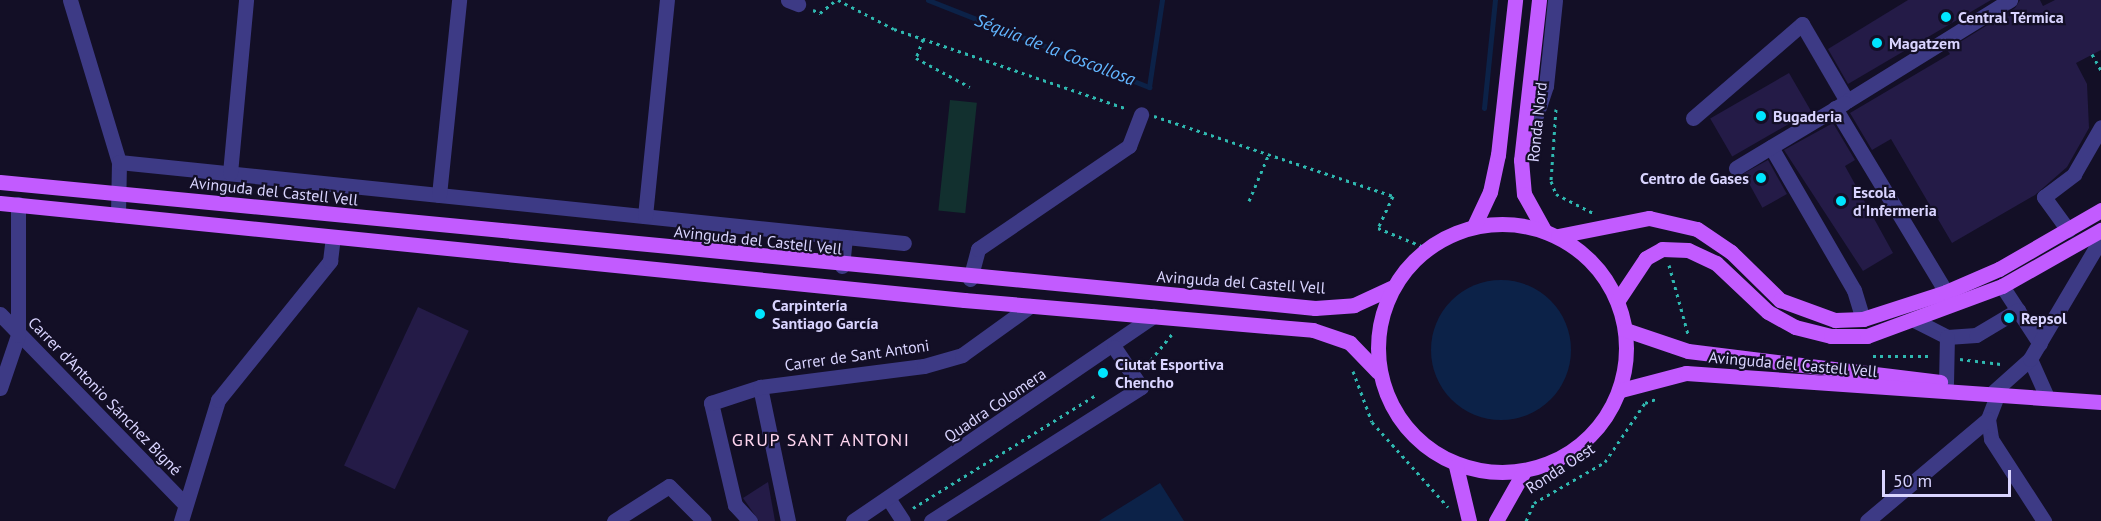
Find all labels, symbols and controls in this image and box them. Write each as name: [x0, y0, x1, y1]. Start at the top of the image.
place label: Central Térmica: [1958, 7, 2064, 27]
water label: Séquia de la Coscollosa: [972, 9, 1138, 91]
marker: Central Térmica: [1939, 10, 1953, 24]
place label: Magatzem: [1889, 33, 1960, 53]
marker: Magatzem: [1870, 36, 1884, 50]
street label: Ronda Nord: [1523, 81, 1551, 163]
place label: Bugaderia: [1773, 106, 1842, 126]
marker: Bugaderia: [1754, 109, 1768, 123]
place label: Centro de Gases: [1640, 168, 1749, 188]
marker: Centro de Gases: [1754, 171, 1768, 185]
street label: Avinguda del Castell Vell: [189, 173, 359, 209]
place label: Escola d'Infermeria: [1853, 182, 1937, 220]
marker: Escola d'Infermeria: [1834, 194, 1848, 208]
street label: Avinguda del Castell Vell: [673, 222, 843, 258]
street label: Avinguda del Castell Vell: [1156, 267, 1326, 297]
place label: Carpintería Santiago García: [772, 295, 879, 333]
marker: Carpintería Santiago García: [753, 307, 767, 321]
place label: Repsol: [2021, 308, 2067, 328]
marker: Repsol: [2002, 311, 2016, 325]
street label: Carrer d'Antonio Sánchez Bigné: [24, 313, 186, 479]
street label: Carrer de Sant Antoni: [783, 335, 931, 375]
street label: Avinguda del Castell Vell: [1708, 347, 1878, 381]
place label: Ciutat Esportiva Chencho: [1115, 354, 1224, 392]
street label: Quadra Colomera: [940, 364, 1050, 446]
marker: Ciutat Esportiva Chencho: [1096, 366, 1110, 380]
district label: GRUP SANT ANTONI: [731, 429, 911, 451]
street label: Ronda Oest: [1522, 439, 1598, 497]
scale bar: [1885, 458, 2014, 496]
text: 50 m: [1893, 469, 1932, 492]

